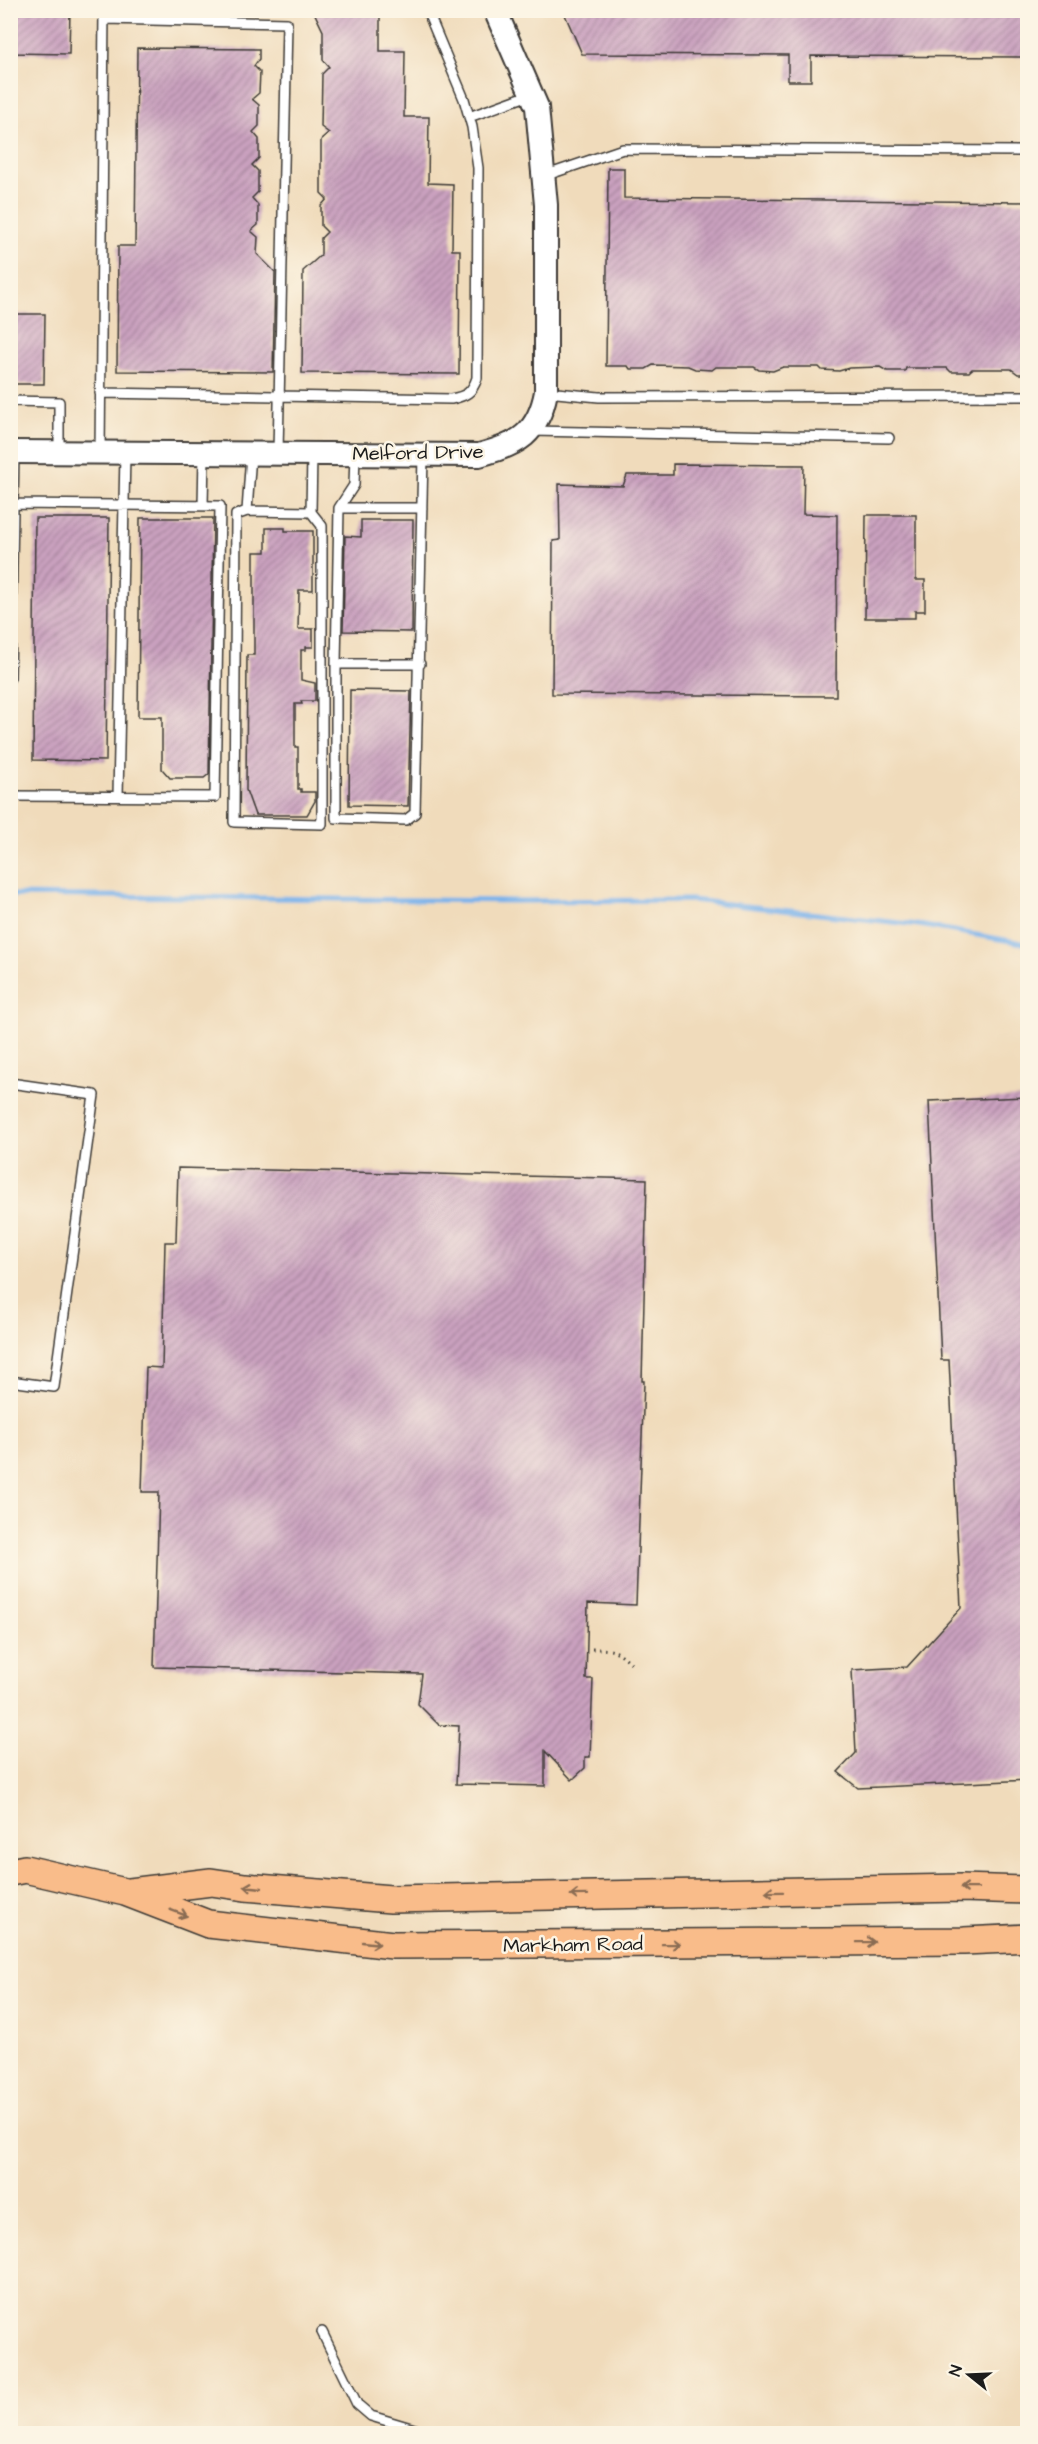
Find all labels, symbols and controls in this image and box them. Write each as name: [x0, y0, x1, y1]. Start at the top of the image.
street label: Melford Drive: [352, 438, 484, 468]
one-way arrow: [243, 1882, 263, 1893]
one-way arrow: [960, 1883, 980, 1894]
one-way arrow: [765, 1886, 785, 1897]
one-way arrow: [570, 1890, 590, 1901]
one-way arrow: [170, 1908, 188, 1919]
street label: Markham Road: [503, 1930, 643, 1960]
one-way arrow: [856, 1936, 876, 1948]
one-way arrow: [361, 1938, 381, 1949]
one-way arrow: [661, 1938, 681, 1950]
north arrow: [939, 2345, 999, 2405]
text: N: [944, 2363, 968, 2379]

